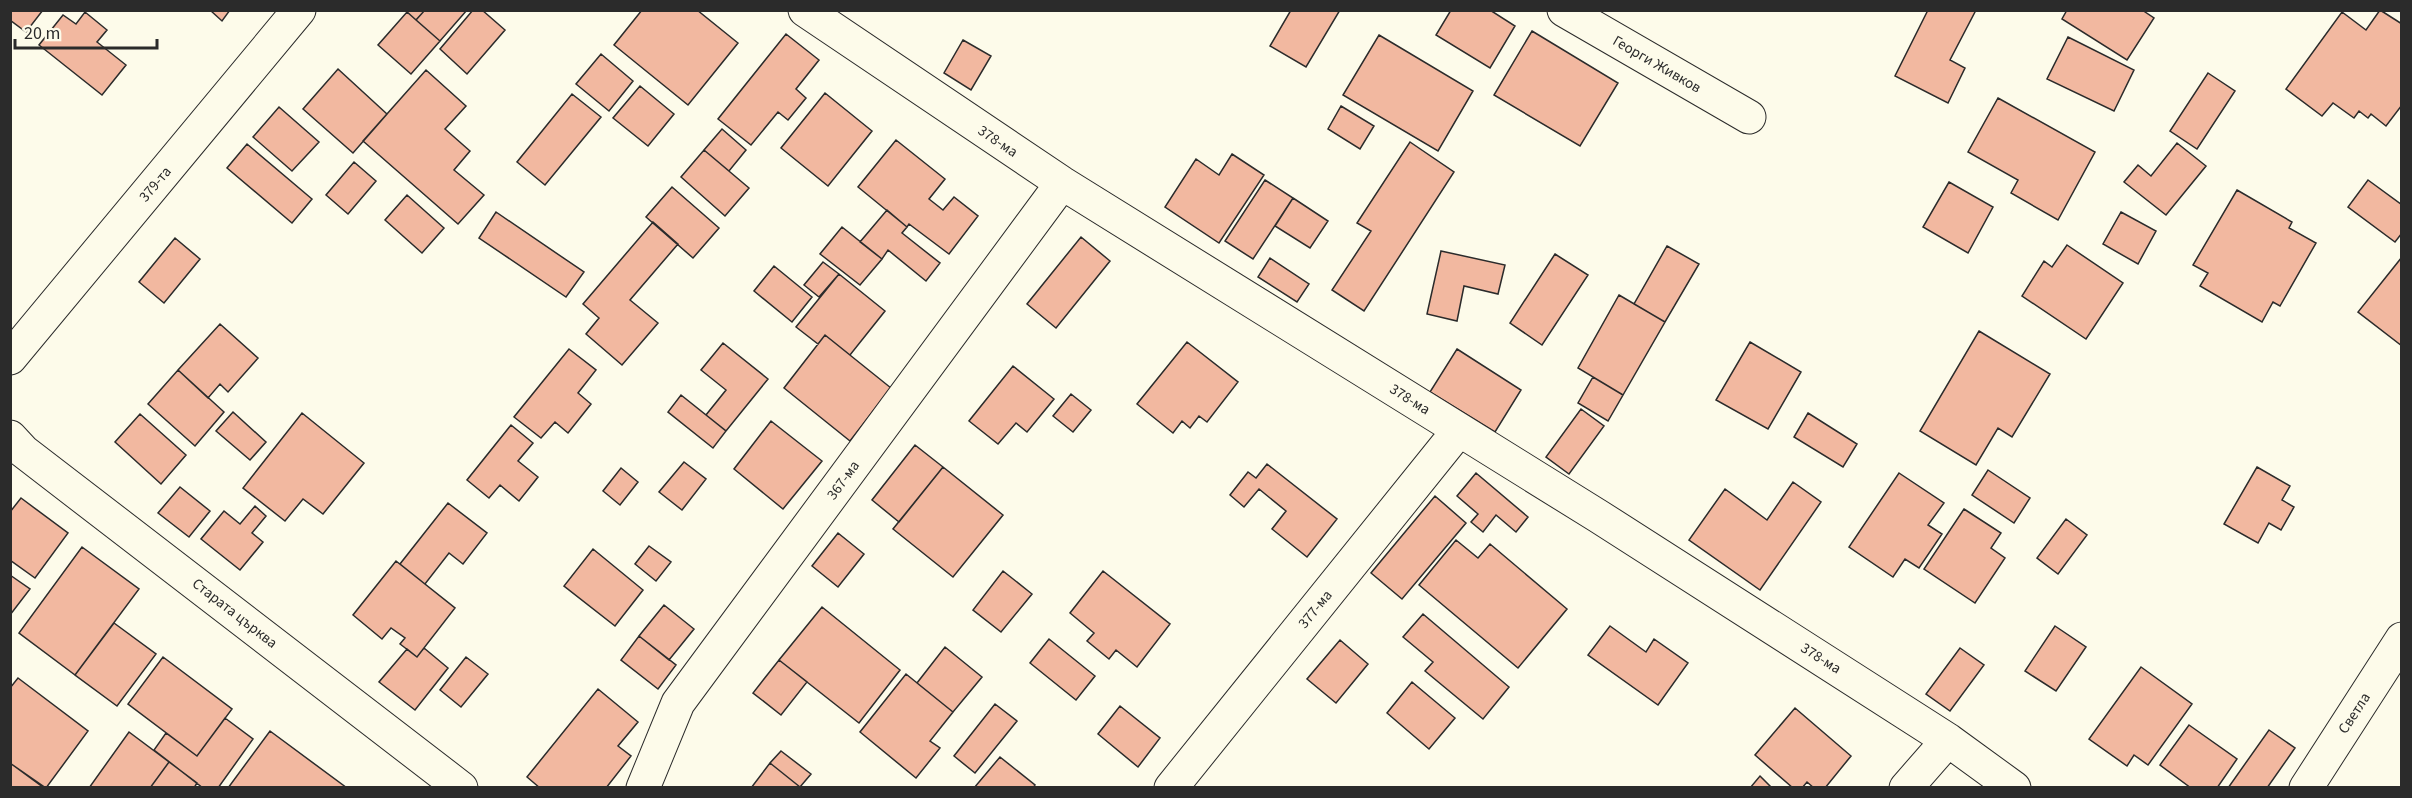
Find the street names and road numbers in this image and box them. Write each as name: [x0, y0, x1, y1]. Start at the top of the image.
street label: Георги Живков: [1609, 31, 1705, 98]
street label: 378-ма: [974, 120, 1022, 162]
street label: 379-та: [134, 162, 177, 207]
street label: 378-ма: [1385, 379, 1434, 420]
street label: 367-ма: [822, 456, 865, 504]
street label: Старата църква: [188, 573, 282, 653]
street label: 377-ма: [1293, 586, 1337, 633]
street label: 378-ма: [1796, 638, 1845, 679]
street label: Светла: [2333, 689, 2376, 738]

